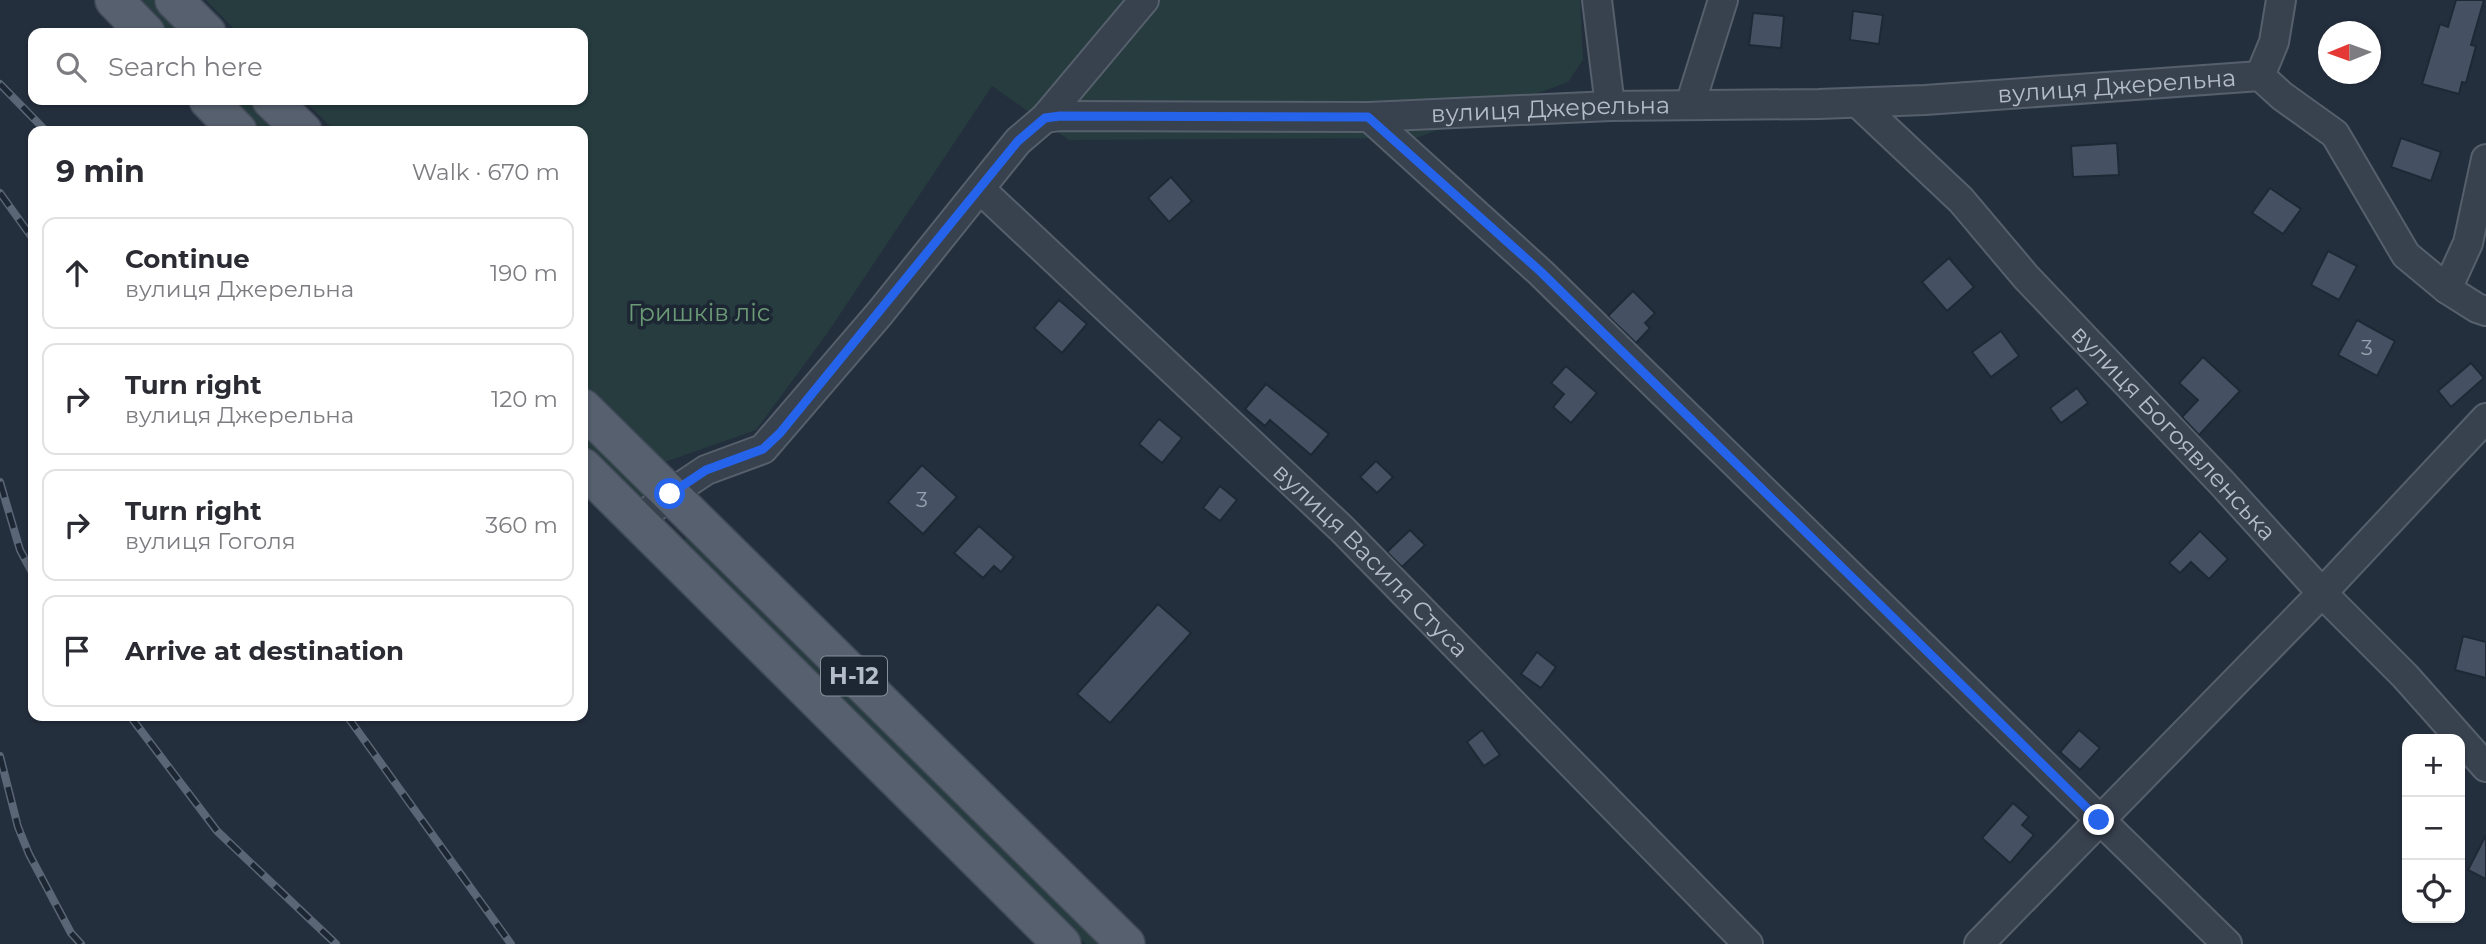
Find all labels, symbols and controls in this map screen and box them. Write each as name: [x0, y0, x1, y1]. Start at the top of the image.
north arrow: [2318, 21, 2381, 84]
search box: [28, 28, 588, 105]
icon: search: [52, 48, 90, 86]
text: Search here: [108, 51, 263, 83]
street label: вулиця Джерельна: [1996, 63, 2237, 109]
street label: вулиця Джерельна: [1430, 90, 1670, 128]
text: 9 min: [56, 153, 145, 190]
text: Walk · 670 m: [412, 158, 560, 186]
text: Continue: [125, 243, 250, 275]
icon: ahead: [58, 254, 96, 292]
text: 190 m: [490, 259, 558, 287]
text: вулиця Джерельна: [125, 275, 354, 303]
park label: Гришків ліс: [628, 298, 770, 327]
street label: вулиця Богоявленська: [2066, 319, 2282, 546]
house number: 3: [2361, 335, 2373, 360]
text: Turn right: [125, 369, 261, 401]
icon: right: [58, 380, 96, 418]
text: 120 m: [491, 385, 558, 413]
text: вулиця Джерельна: [125, 401, 354, 429]
street label: вулиця Василя Стуса: [1267, 457, 1474, 663]
route start: [654, 478, 685, 509]
house number: 3: [916, 487, 928, 512]
text: Turn right: [125, 495, 261, 527]
icon: right: [58, 506, 96, 544]
text: 360 m: [485, 511, 558, 539]
text: вулиця Гоголя: [125, 527, 296, 555]
icon: arrive: [58, 632, 96, 670]
text: Arrive at destination: [125, 635, 404, 667]
road number: Н-12: [821, 656, 887, 696]
map controls: [2402, 734, 2465, 923]
button: +: [2402, 734, 2465, 797]
button: −: [2402, 797, 2465, 860]
route end: [2083, 804, 2114, 835]
button: locate: [2402, 860, 2465, 923]

